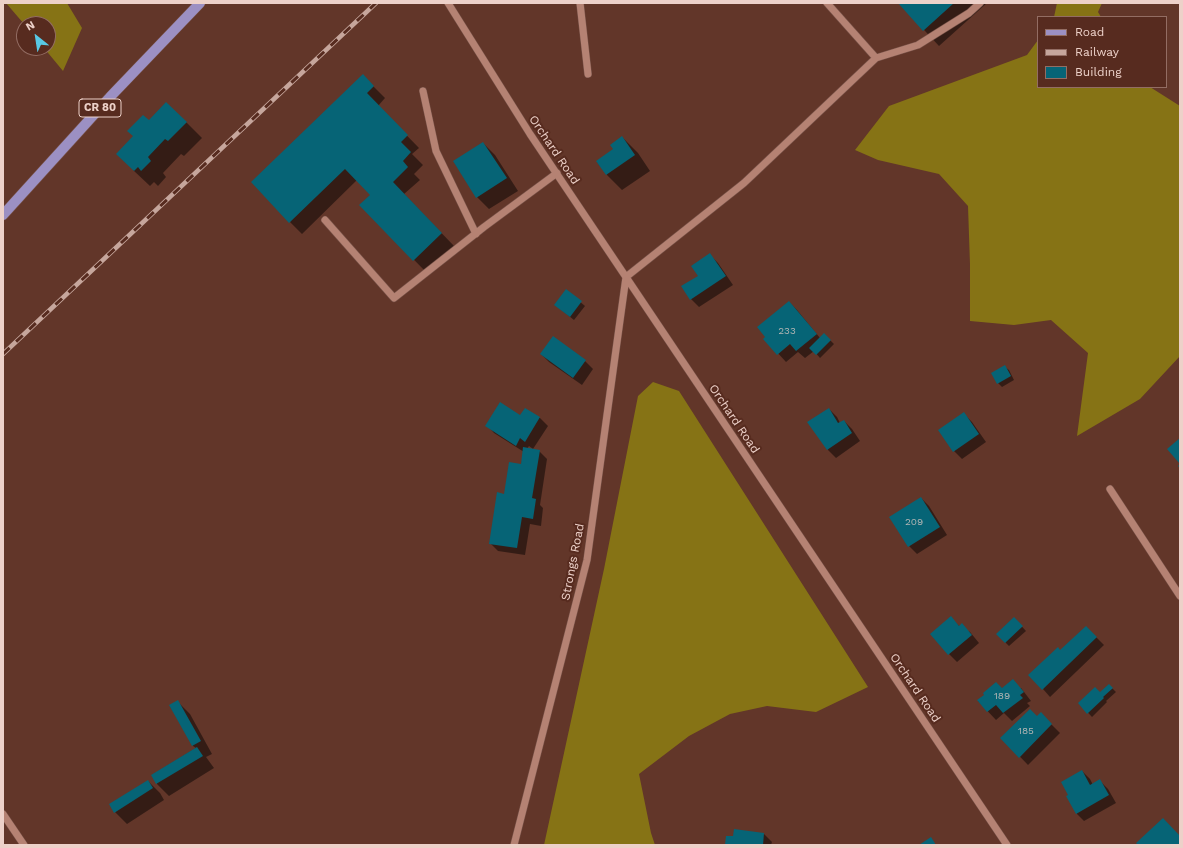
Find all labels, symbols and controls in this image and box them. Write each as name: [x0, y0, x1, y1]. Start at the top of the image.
north arrow: [16, 16, 56, 56]
legend: [1037, 16, 1167, 88]
text: N: [23, 18, 37, 34]
text: Road: [1075, 25, 1104, 39]
text: Railway: [1075, 45, 1119, 59]
text: Building: [1075, 65, 1122, 79]
road number: CR 80: [79, 99, 121, 117]
street label: Orchard Road: [526, 113, 582, 187]
house number: 233: [778, 325, 796, 337]
street label: Orchard Road: [706, 382, 762, 456]
house number: 209: [905, 516, 923, 528]
street label: Strongs Road: [558, 522, 588, 602]
street label: Orchard Road: [887, 651, 943, 725]
house number: 189: [994, 690, 1010, 702]
house number: 185: [1018, 725, 1034, 737]

